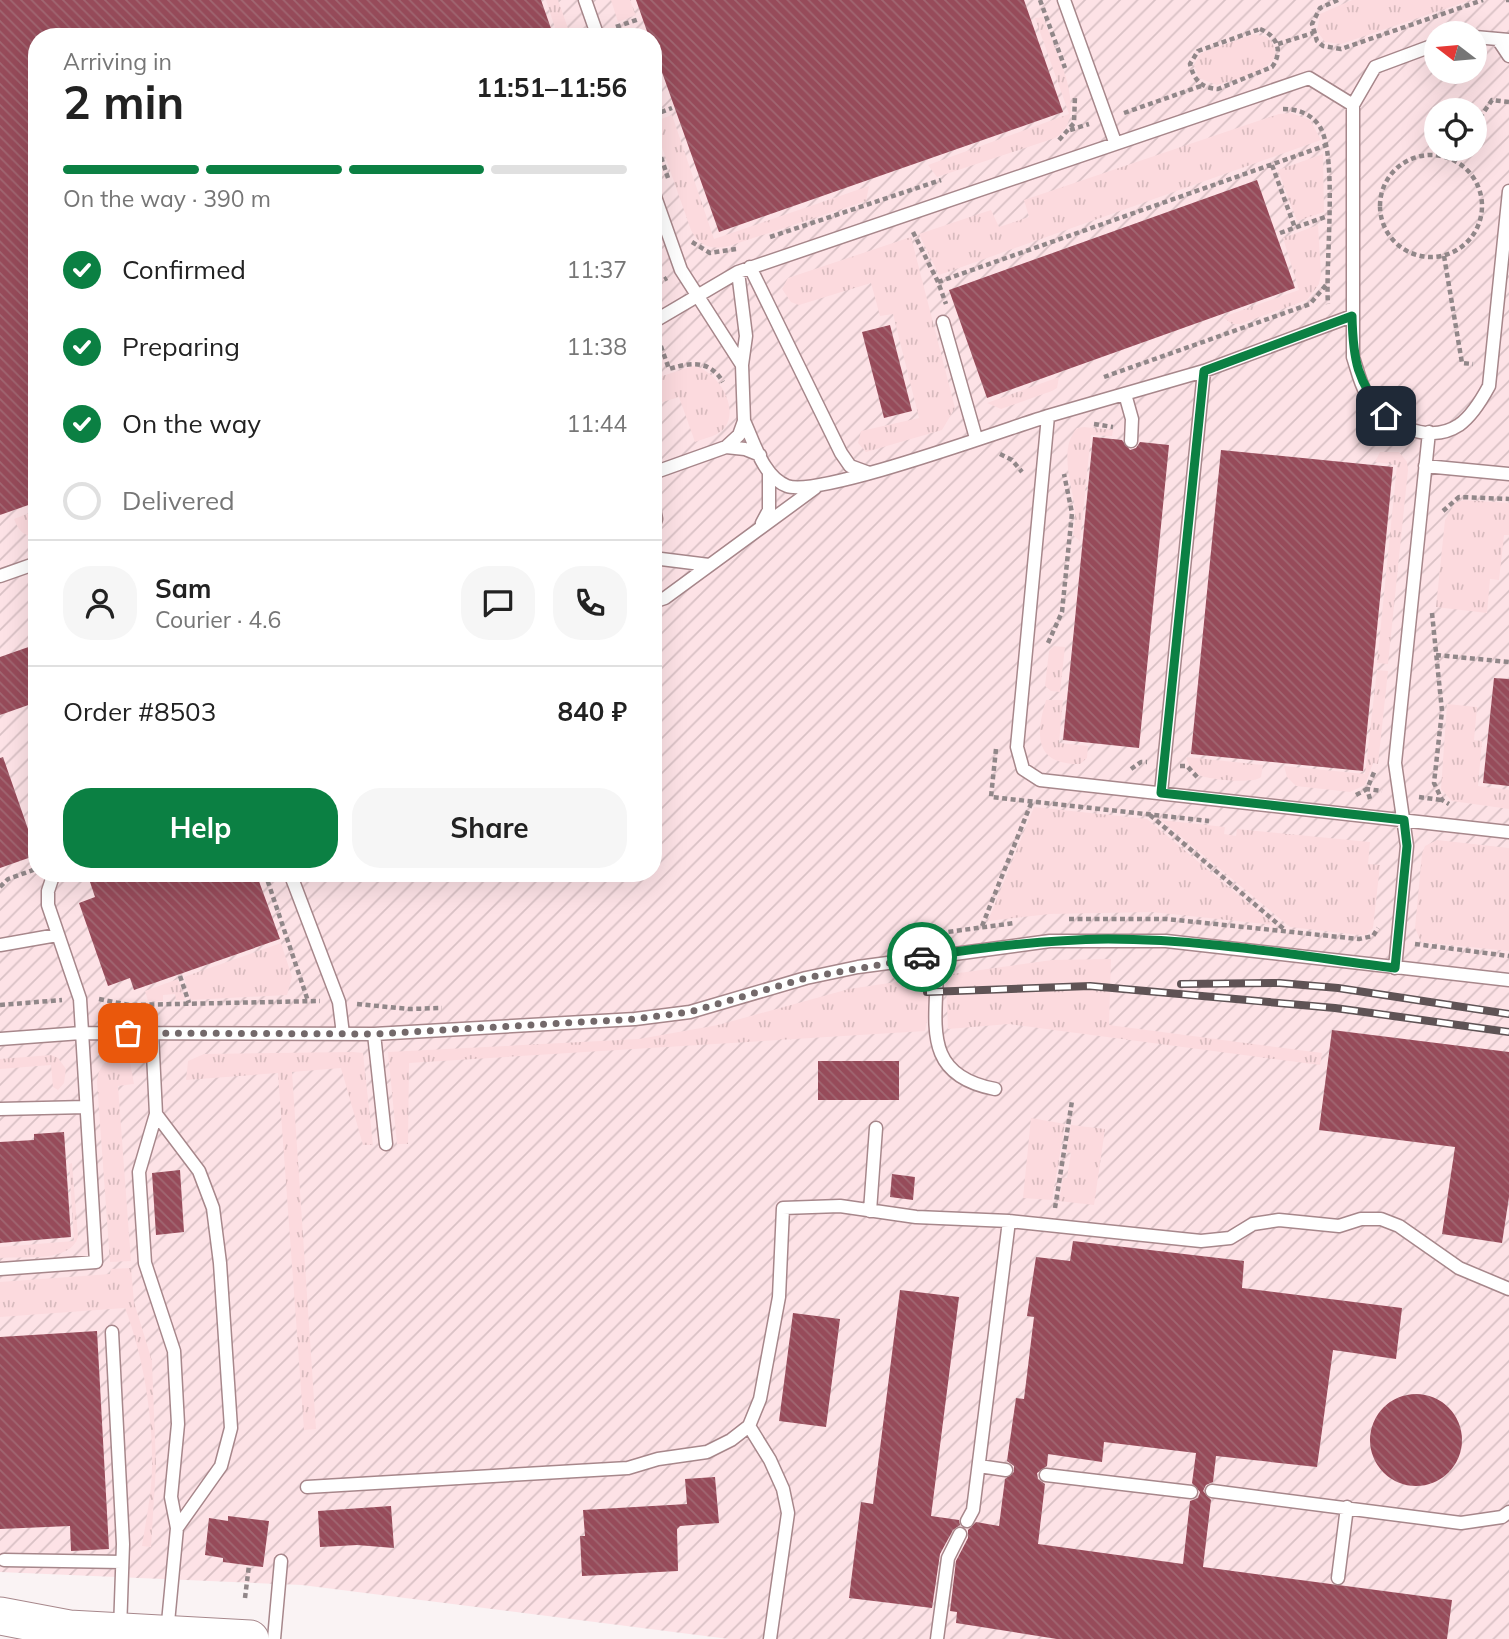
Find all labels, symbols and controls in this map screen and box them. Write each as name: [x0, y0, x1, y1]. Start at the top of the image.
north arrow: [1424, 21, 1488, 84]
map controls: [1424, 21, 1487, 161]
text: Arriving in: [63, 47, 172, 76]
text: 11:51–11:56: [476, 71, 627, 104]
text: 2 min: [63, 73, 184, 131]
button: locate: [1424, 98, 1487, 161]
text: On the way · 390 m: [63, 184, 271, 213]
icon: check: [63, 251, 101, 289]
text: Confirmed: [122, 253, 246, 286]
text: 11:37: [567, 255, 627, 284]
icon: check: [63, 328, 101, 366]
text: Preparing: [122, 330, 240, 363]
text: 11:38: [567, 332, 627, 361]
pin: [1356, 386, 1416, 446]
icon: home: [1367, 397, 1405, 435]
icon: check: [63, 405, 101, 443]
text: On the way: [122, 407, 261, 440]
text: 11:44: [567, 409, 627, 438]
text: Delivered: [122, 484, 235, 517]
button: person: [63, 566, 137, 640]
button: chat: [461, 566, 535, 640]
button: phone: [553, 566, 627, 640]
text: Sam: [155, 572, 211, 605]
text: Courier · 4.6: [155, 605, 281, 634]
text: Order #8503: [63, 695, 216, 728]
text: 840 ₽: [557, 695, 627, 728]
button: Help: [63, 788, 338, 868]
button: Share: [352, 788, 627, 868]
courier: [887, 922, 957, 992]
icon: car: [903, 938, 941, 976]
pin: [98, 1003, 158, 1063]
icon: bag: [109, 1014, 147, 1052]

